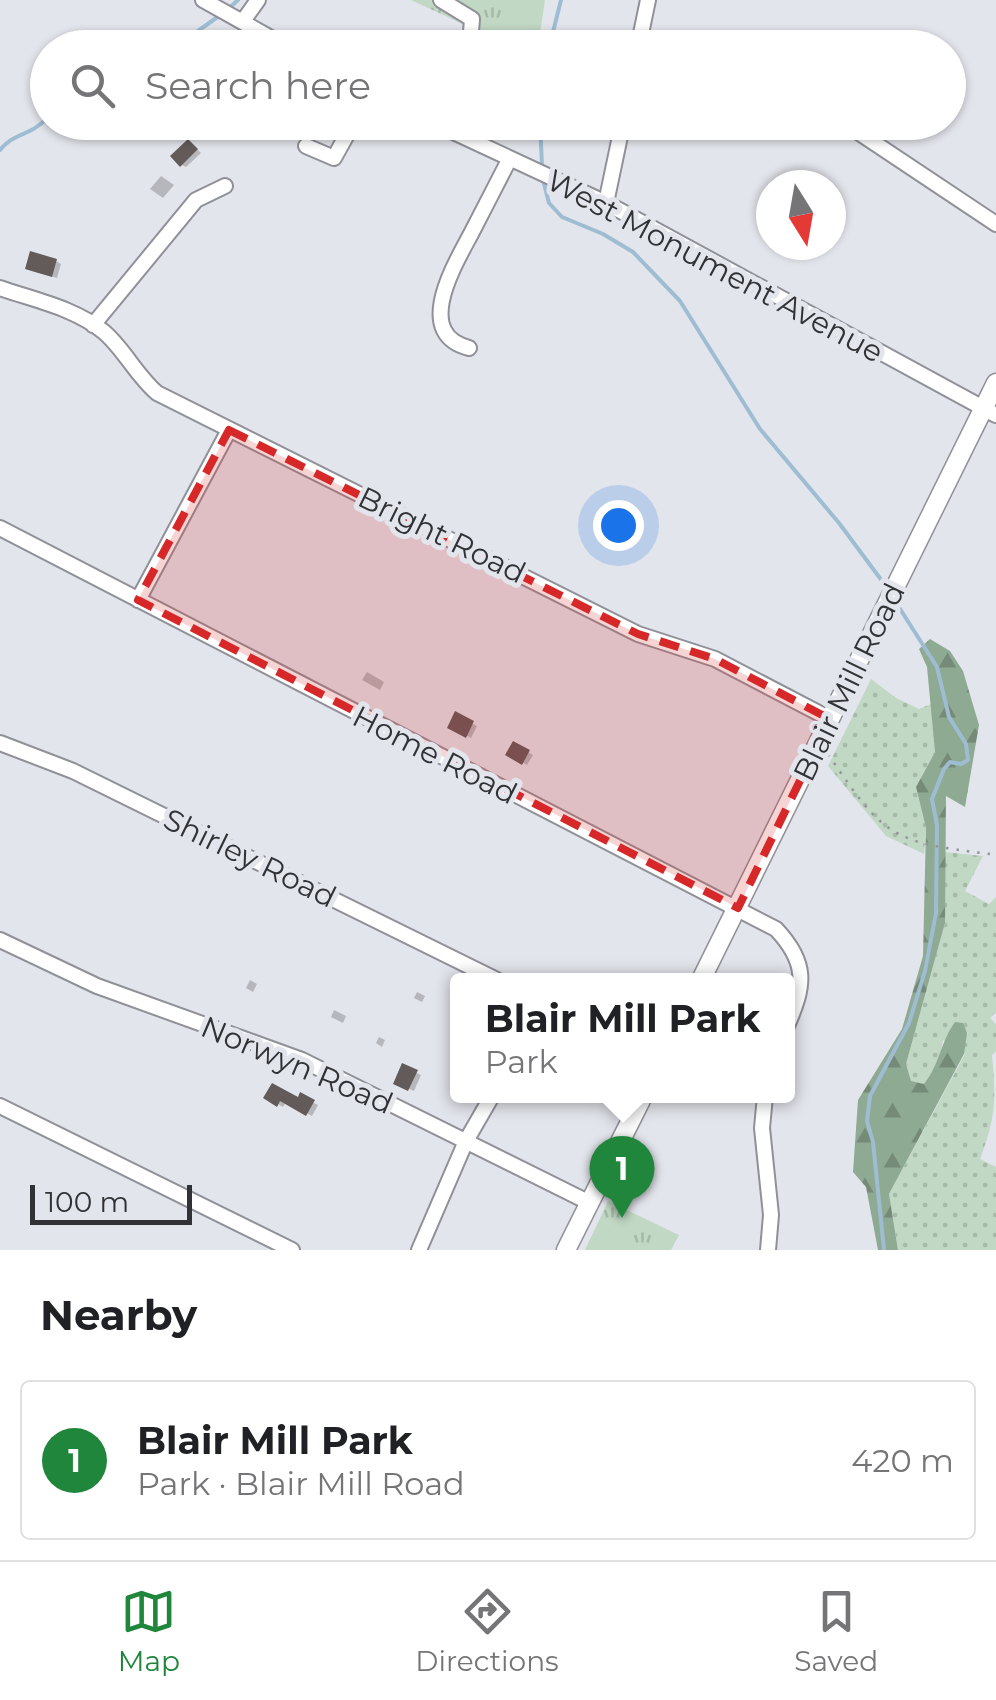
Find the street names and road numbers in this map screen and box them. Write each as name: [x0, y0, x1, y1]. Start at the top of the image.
street label: West Monument Avenue: [540, 161, 890, 371]
street label: Bright Road: [352, 479, 532, 591]
street label: Blair Mill Road: [785, 577, 913, 787]
street label: Home Road: [347, 698, 523, 812]
street label: Shirley Road: [158, 800, 342, 916]
street label: Norwyn Road: [196, 1008, 398, 1122]

